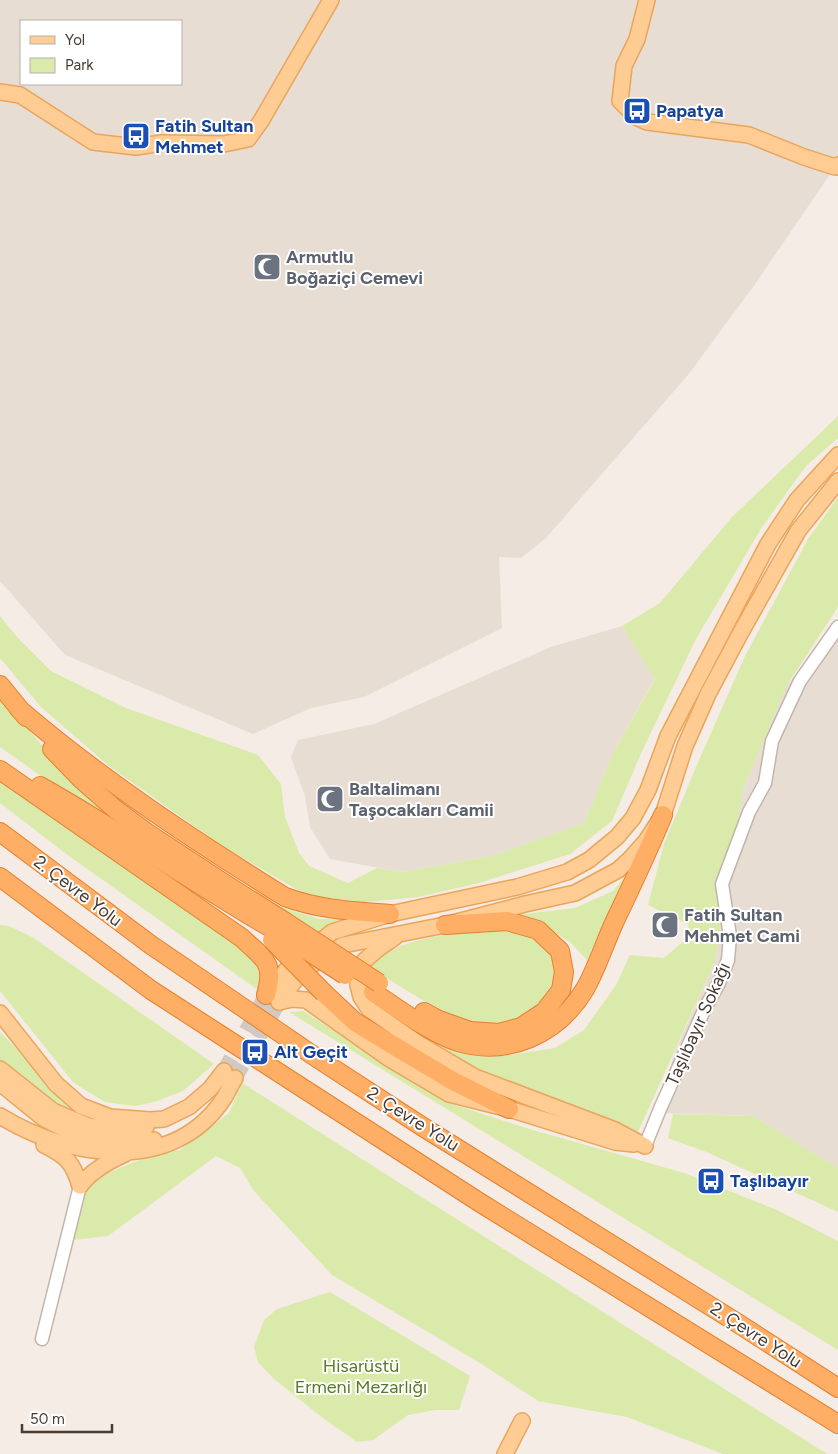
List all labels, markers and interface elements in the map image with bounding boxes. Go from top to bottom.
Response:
legend [20,20,182,85]
text: Yol [65,31,85,49]
text: Park [65,56,94,74]
bus stop icon: Papatya [622,96,652,126]
place label: Papatya [656,100,724,122]
place label: Fatih Sultan Mehmet [155,115,253,158]
bus stop icon: Fatih Sultan Mehmet [121,121,151,151]
place label: Armutlu Boğaziçi Cemevi [286,246,423,289]
mosque icon: Armutlu Boğaziçi Cemevi [252,252,282,282]
place label: Baltalimanı Taşocakları Camii [349,778,494,821]
mosque icon: Baltalimanı Taşocakları Camii [315,784,345,814]
street label: 2. Çevre Yolu [30,851,126,931]
place label: Fatih Sultan Mehmet Cami [684,904,800,947]
mosque icon: Fatih Sultan Mehmet Cami [650,910,680,940]
street label: Taşlıbayır Sokağı [661,959,735,1089]
bus stop icon: Alt Geçit [240,1037,270,1067]
place label: Alt Geçit [274,1041,348,1063]
street label: 2. Çevre Yolu [363,1082,463,1156]
bus stop icon: Taşlıbayır [696,1166,726,1196]
place label: Taşlıbayır [730,1170,809,1192]
street label: 2. Çevre Yolu [706,1297,806,1373]
park label: Hisarüstü Ermeni Mezarlığı [295,1355,427,1398]
scale bar [22,1402,112,1434]
text: 50 m [30,1410,65,1428]

